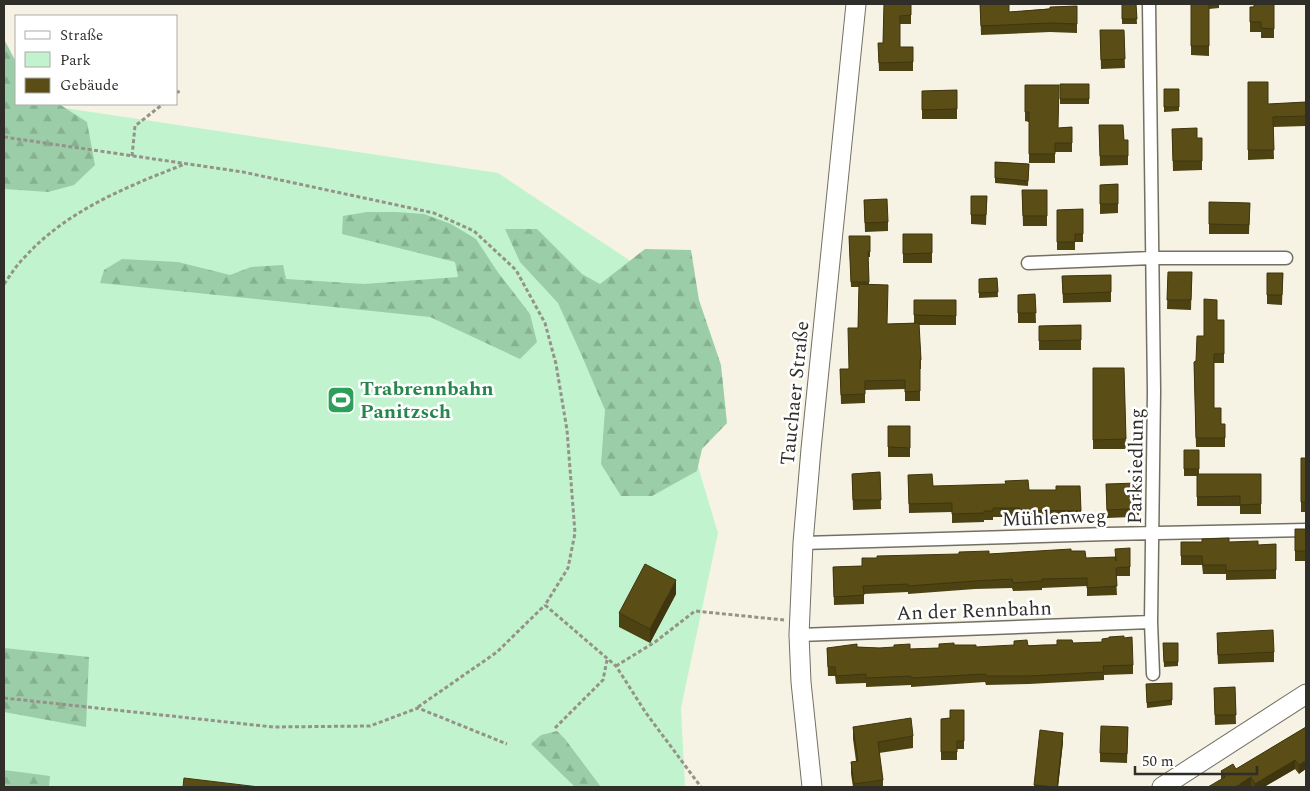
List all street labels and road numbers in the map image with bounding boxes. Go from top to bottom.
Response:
street label: Tauchaer Straße [773,319,817,467]
street label: Parksiedlung [1120,408,1152,524]
street label: Mühlenweg [1001,501,1107,535]
street label: An der Rennbahn [896,593,1052,629]

